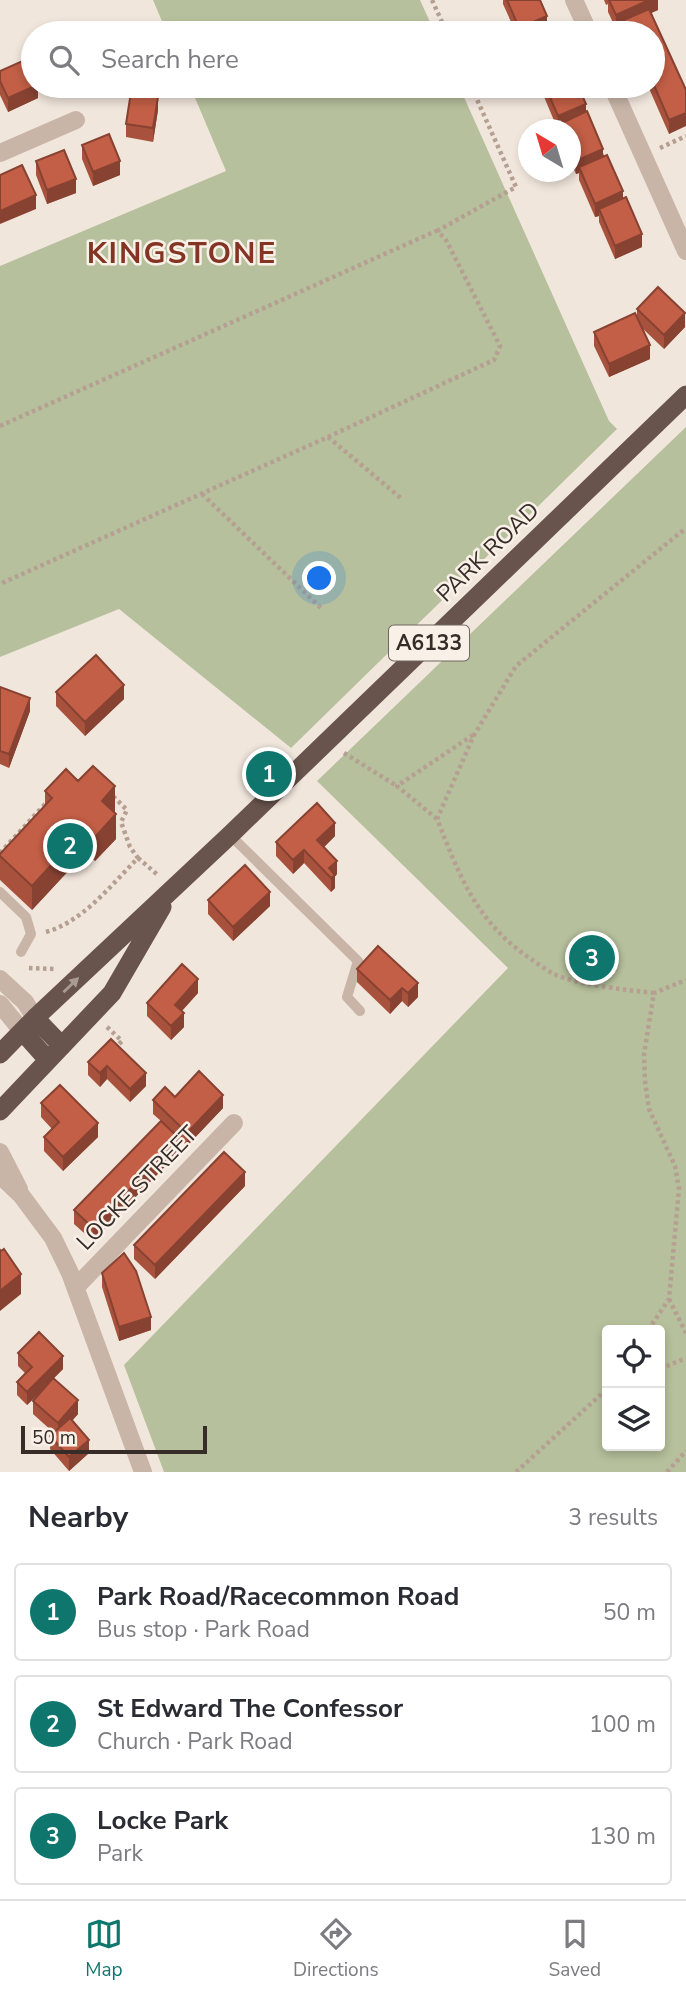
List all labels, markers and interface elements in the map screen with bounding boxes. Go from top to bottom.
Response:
search box [21,21,665,98]
icon: search [45,41,83,79]
text: Search here [101,42,239,77]
north arrow [518,119,581,182]
district label: KINGSTONE [87,233,277,274]
street label: PARK ROAD [430,495,546,609]
your location [302,561,336,595]
road number: A6133 [389,626,469,660]
pin: 1 [246,748,292,800]
pin: 2 [47,820,93,872]
pin: 3 [569,932,615,984]
one-way arrow [62,977,79,993]
street label: LOCKE STREET [70,1119,204,1257]
map controls [602,1325,665,1451]
button: locate [602,1325,665,1388]
button: layers [602,1388,665,1451]
scale bar [21,1423,206,1455]
text: 50 m [32,1425,76,1451]
text: Nearby [28,1497,128,1538]
text: 3 results [568,1502,658,1533]
text: Park Road/Racecommon Road [97,1579,459,1614]
text: 1 [46,1597,60,1628]
text: 50 m [603,1597,656,1628]
text: Bus stop · Park Road [97,1614,310,1645]
text: St Edward The Confessor [97,1691,403,1726]
text: 2 [46,1709,60,1740]
text: 100 m [589,1709,656,1740]
text: Church · Park Road [97,1726,293,1757]
text: Locke Park [97,1803,228,1838]
text: 3 [46,1821,60,1852]
text: 130 m [589,1821,656,1852]
text: Park [97,1838,143,1869]
tab: Map [85,1915,123,1983]
tab: Directions [293,1915,379,1983]
tab: Saved [549,1915,601,1983]

